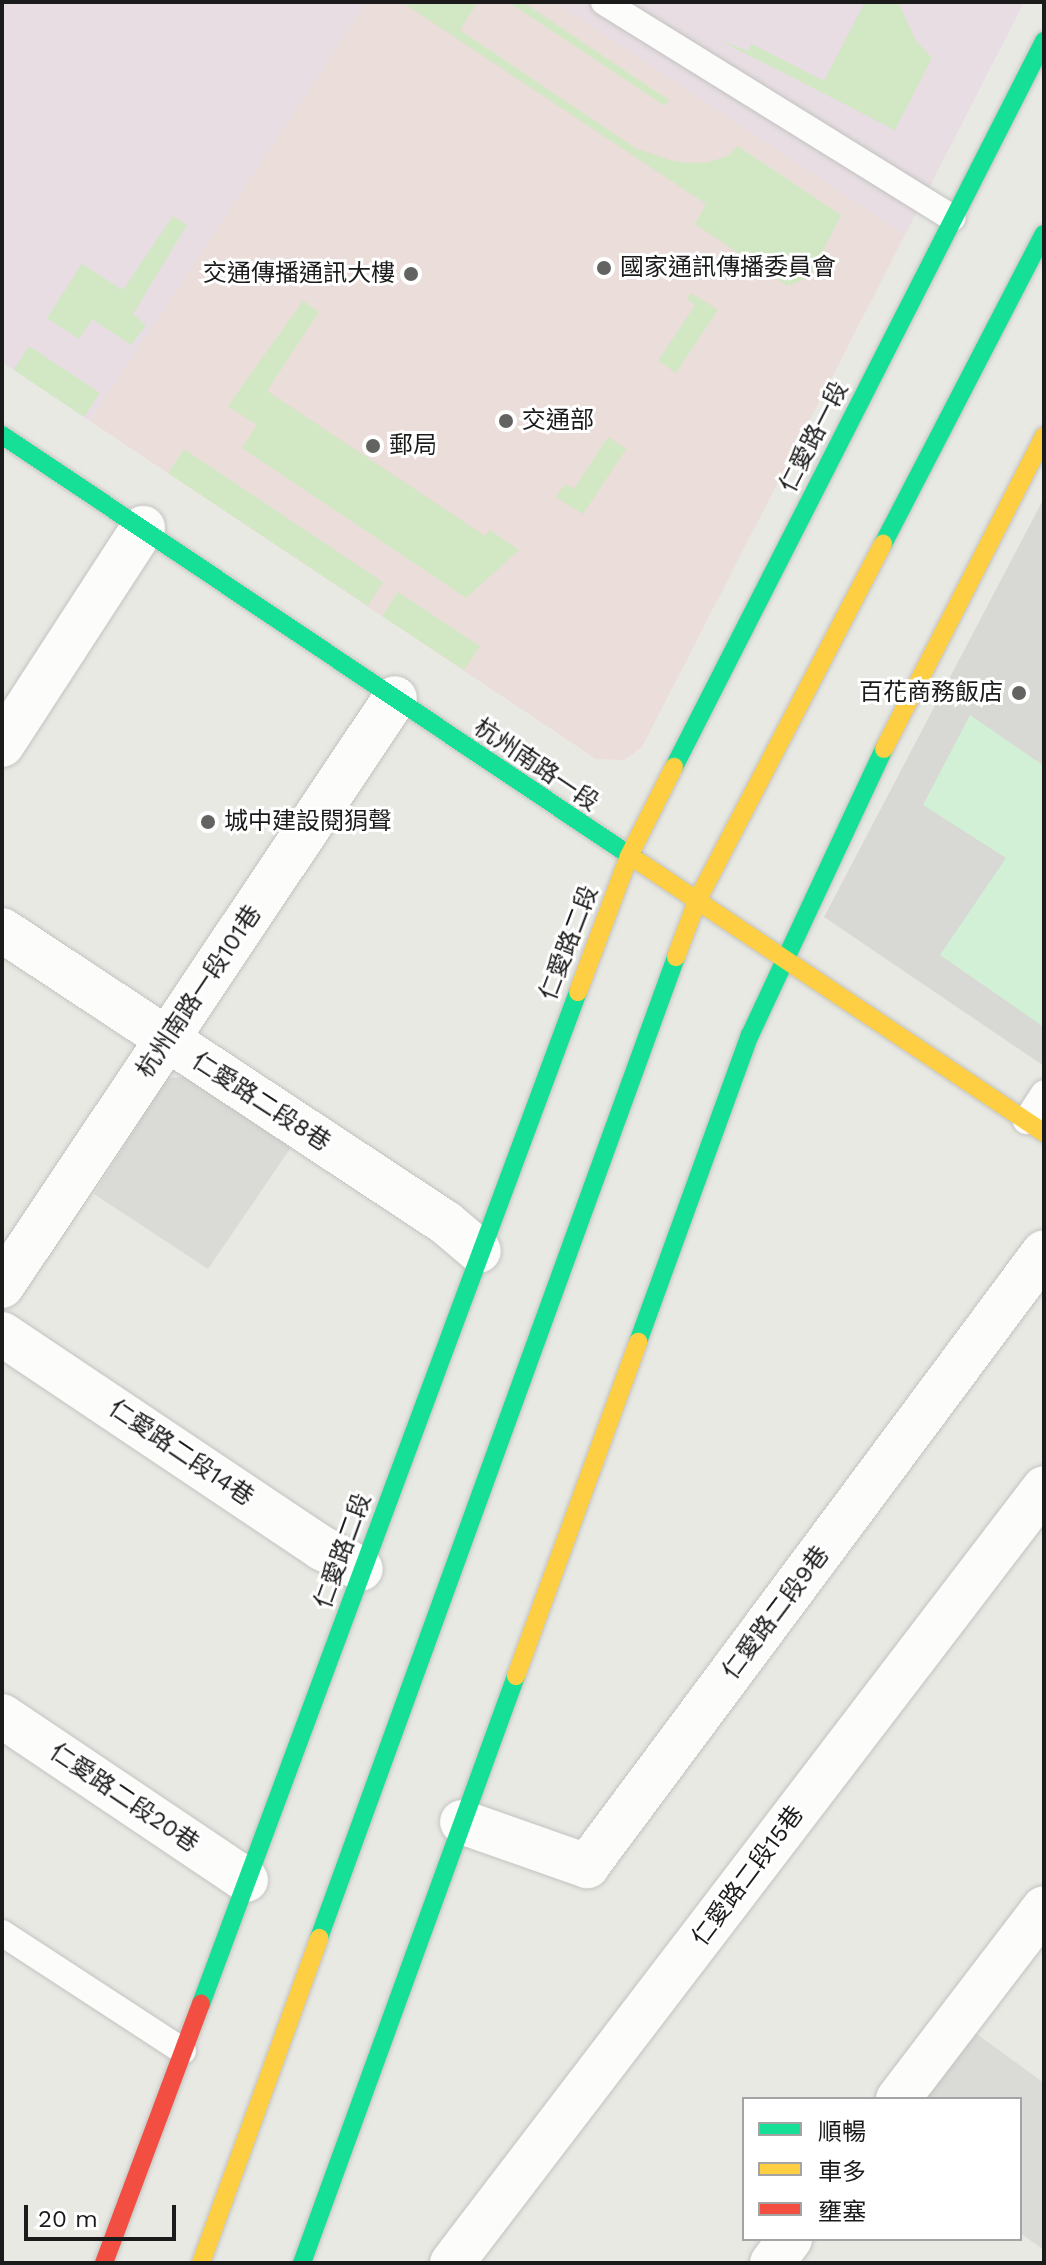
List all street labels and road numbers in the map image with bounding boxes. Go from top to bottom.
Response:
street label: 仁愛路一段 [774,377,854,497]
street label: 杭州南路一段 [468,713,604,817]
street label: 仁愛路二段 [534,882,604,1004]
street label: 杭州南路一段101巷 [131,900,267,1084]
street label: 仁愛路二段8巷 [187,1047,335,1157]
street label: 仁愛路二段14巷 [103,1394,259,1512]
street label: 仁愛路二段 [309,1490,377,1612]
street label: 仁愛路二段9巷 [717,1541,835,1685]
street label: 仁愛路二段20巷 [44,1738,204,1858]
street label: 仁愛路二段15巷 [686,1801,810,1951]

